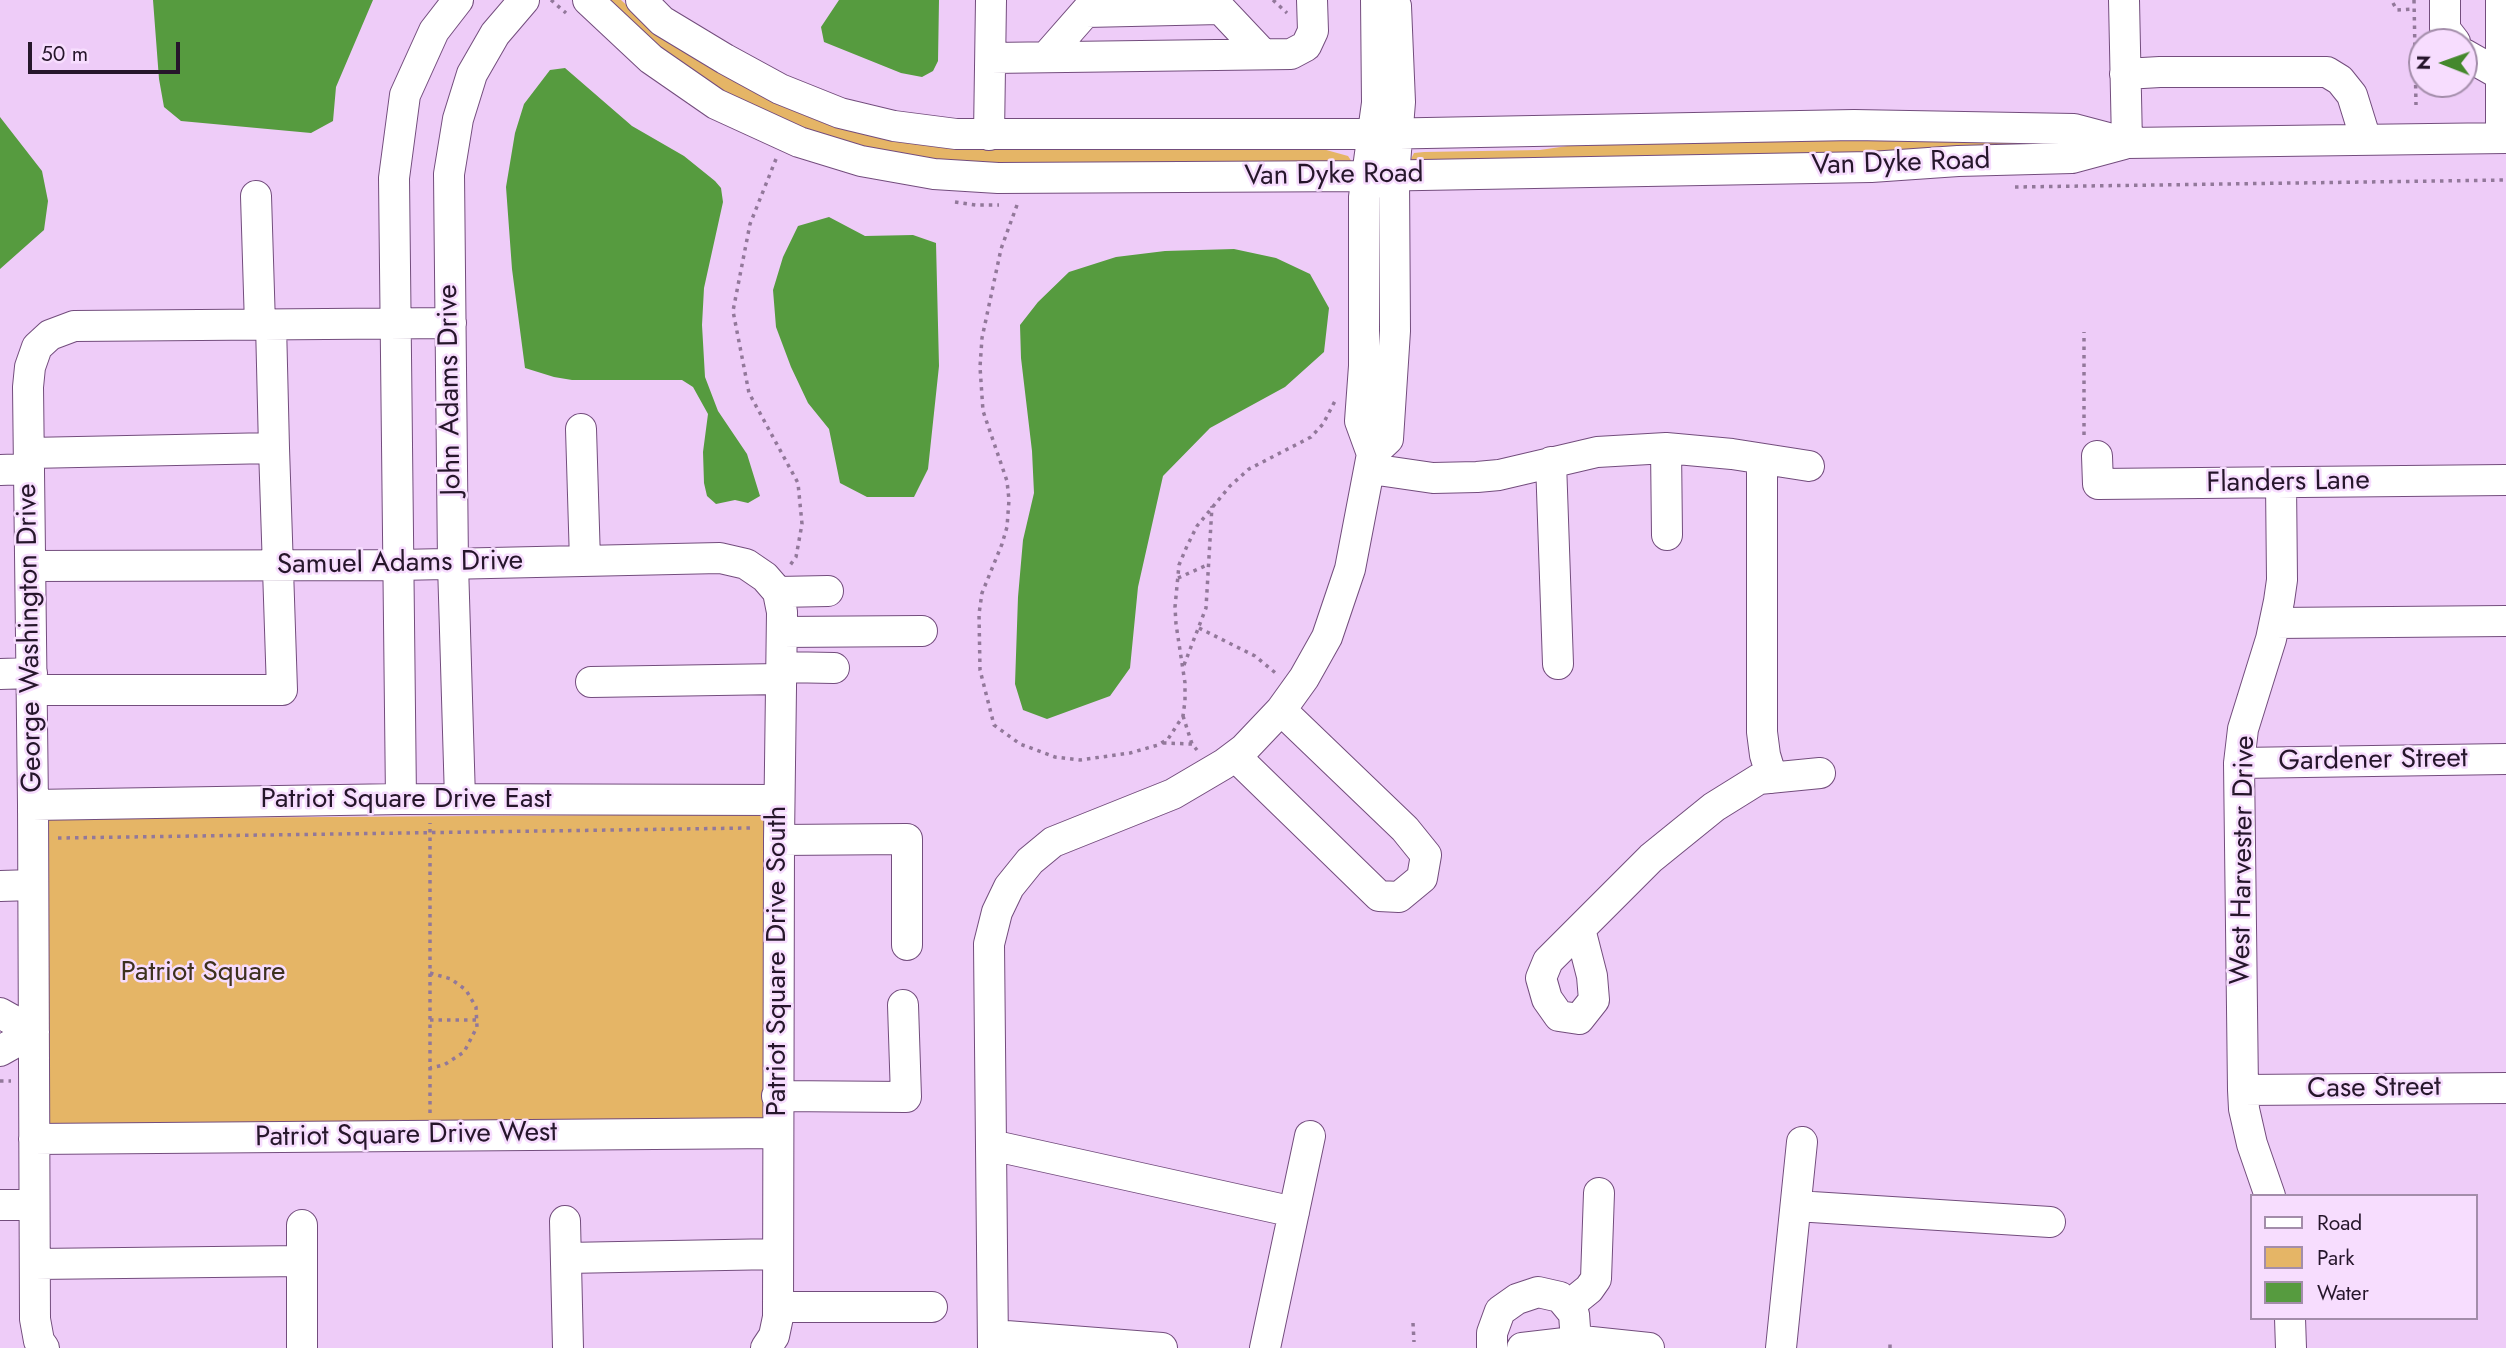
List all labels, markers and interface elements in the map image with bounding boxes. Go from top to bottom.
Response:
scale bar [32,28,184,72]
north arrow [2408,28,2478,98]
text: 50 m [41,39,88,69]
text: N [2410,55,2437,70]
street label: Van Dyke Road [1811,144,1991,184]
street label: Van Dyke Road [1244,158,1424,194]
street label: John Adams Drive [432,284,470,496]
street label: Flanders Lane [2206,465,2370,501]
street label: George Washington Drive [12,483,50,793]
street label: Samuel Adams Drive [277,545,523,583]
street label: West Harvester Drive [2225,735,2263,985]
street label: Gardener Street [2278,743,2468,779]
street label: Patriot Square Drive East [261,783,551,817]
street label: Patriot Square Drive South [761,806,795,1116]
park label: Patriot Square [120,956,286,990]
street label: Case Street [2307,1071,2441,1107]
street label: Patriot Square Drive West [255,1117,557,1155]
legend [2250,1194,2478,1320]
text: Road [2317,1208,2362,1238]
text: Park [2317,1243,2354,1273]
text: Water [2317,1278,2369,1308]

